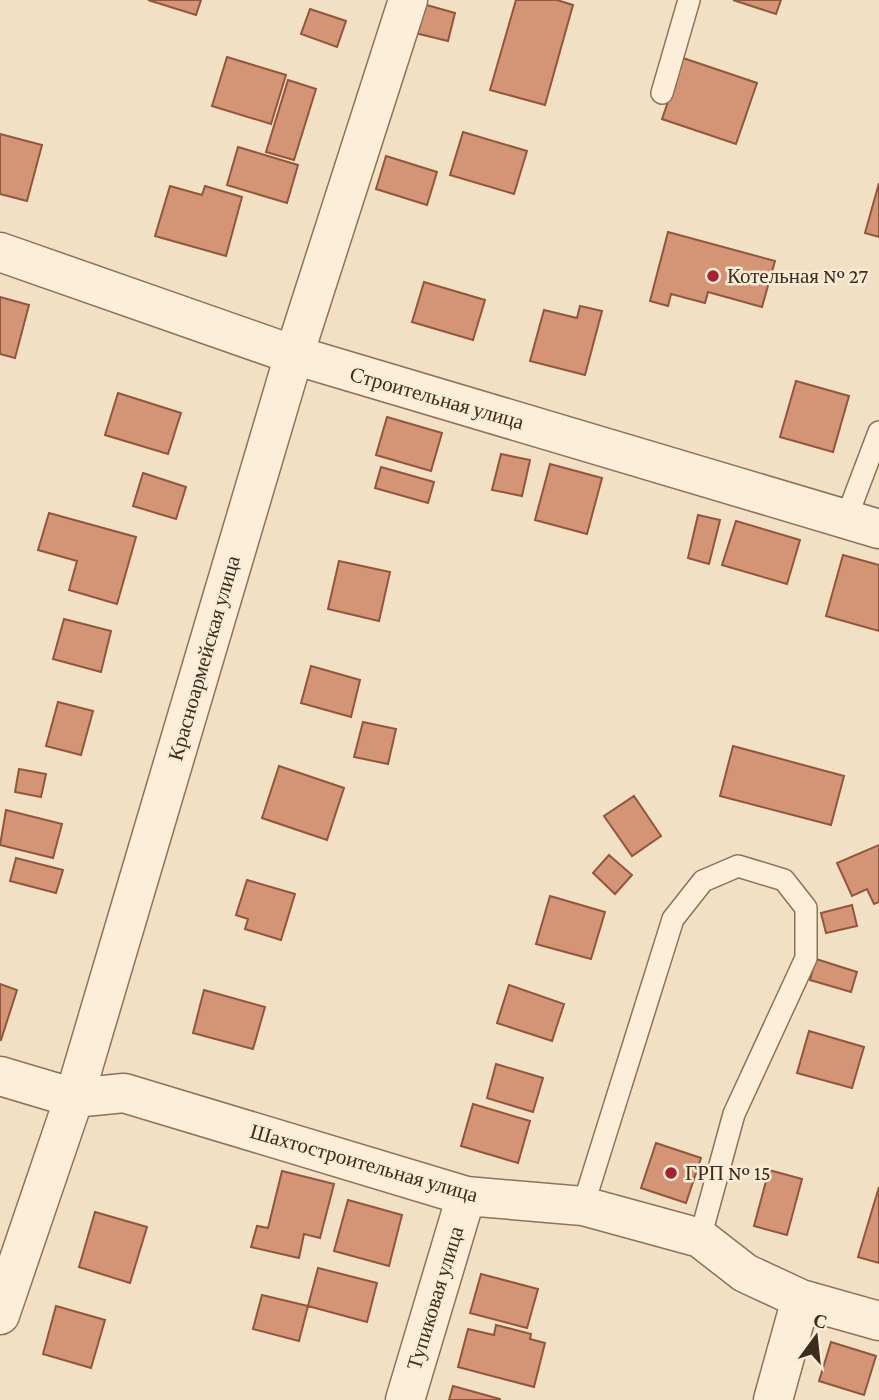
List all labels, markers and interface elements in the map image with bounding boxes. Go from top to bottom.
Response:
place label: Котельная № 27 [727,264,869,288]
marker: Котельная № 27 [705,268,721,284]
street label: Строительная улица [347,362,527,435]
street label: Красноармейская улица [163,552,245,763]
street label: Шахтостроительная улица [247,1119,481,1207]
place label: ГРП № 15 [685,1161,771,1185]
marker: ГРП № 15 [663,1165,679,1181]
street label: Тупиковая улица [402,1223,468,1373]
north arrow [781,1302,851,1372]
text: С [811,1309,830,1333]

